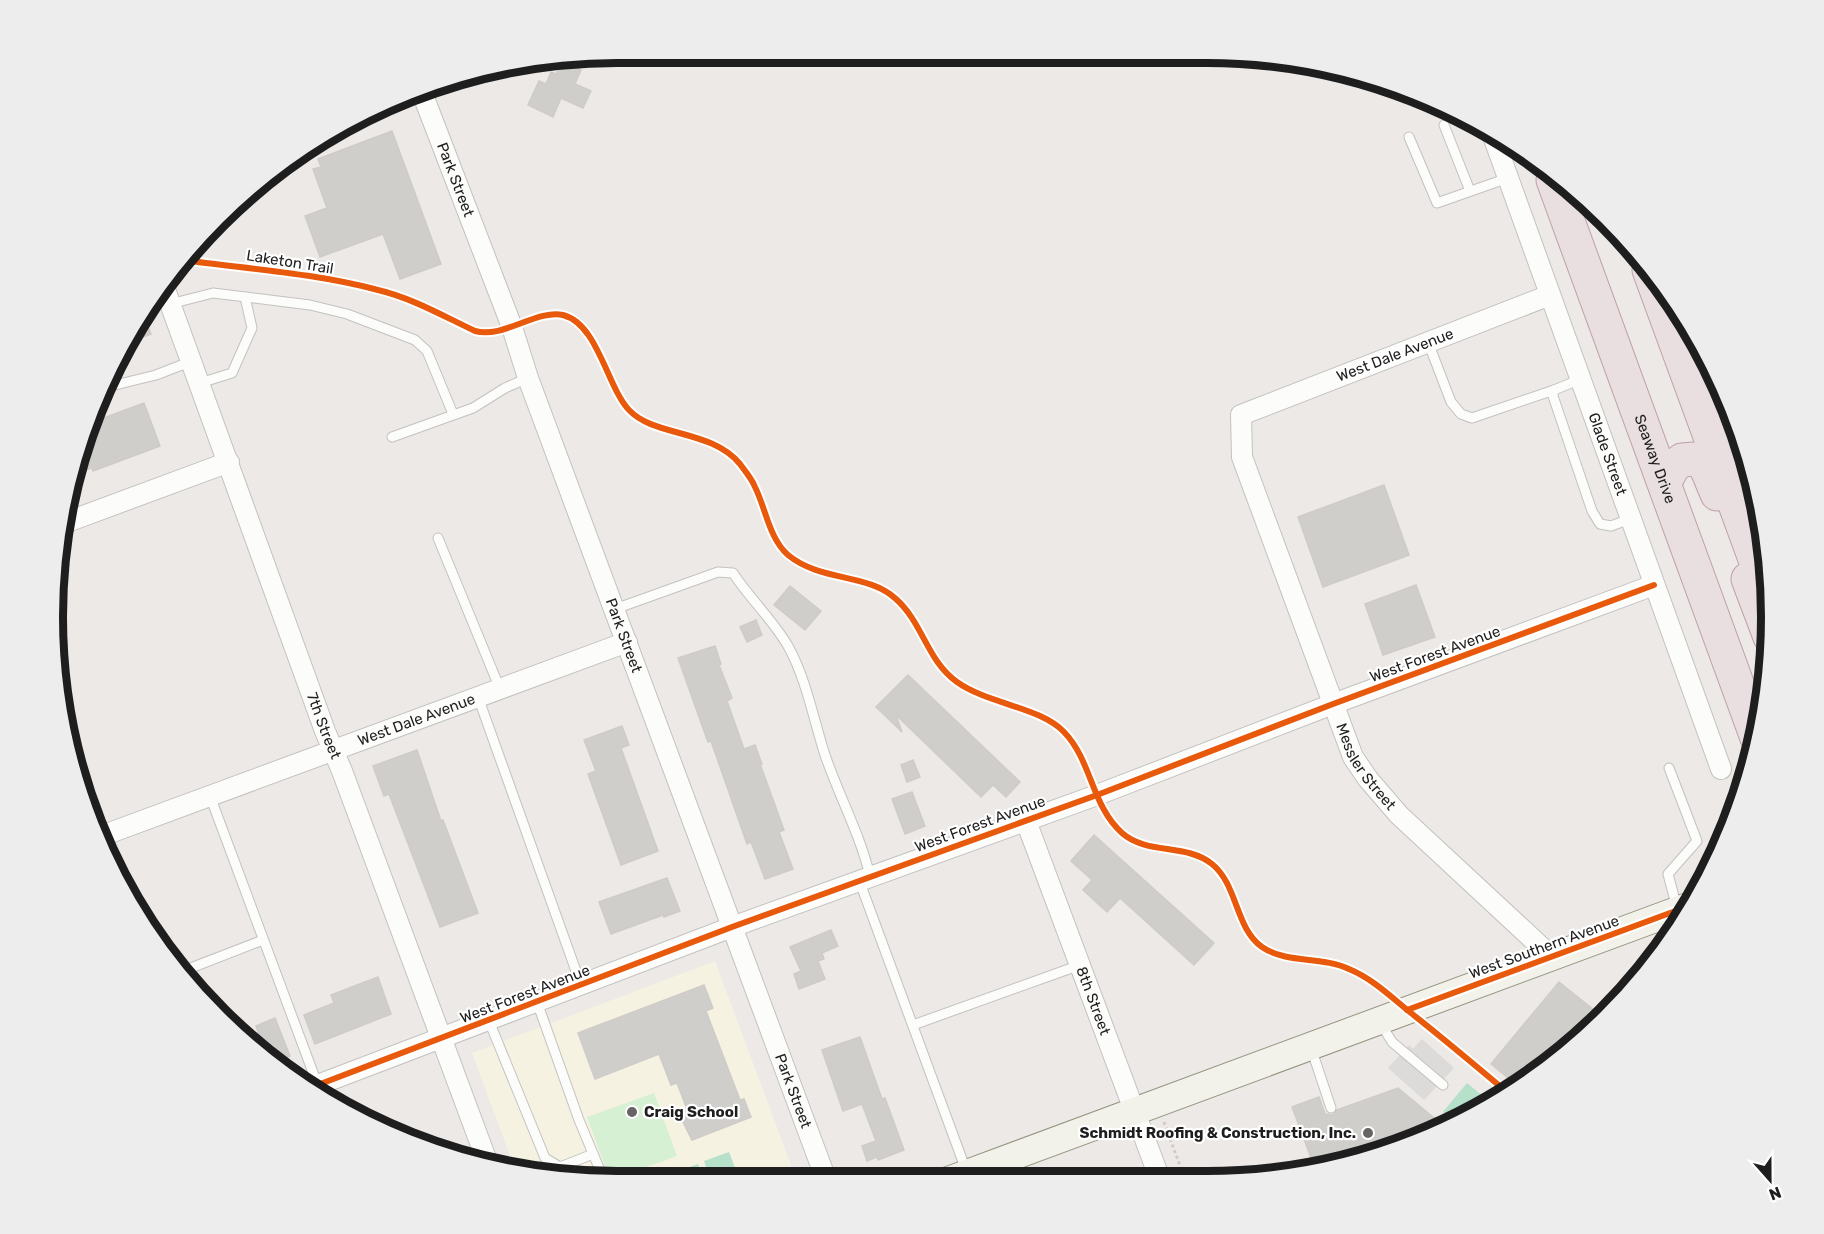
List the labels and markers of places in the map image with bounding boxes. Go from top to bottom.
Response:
place label: Craig School [644,1103,738,1121]
marker: Craig School [625,1105,639,1119]
place label: Schmidt Roofing & Construction, Inc. [1079,1124,1356,1142]
marker: Schmidt Roofing & Construction, Inc. [1361,1126,1375,1140]

